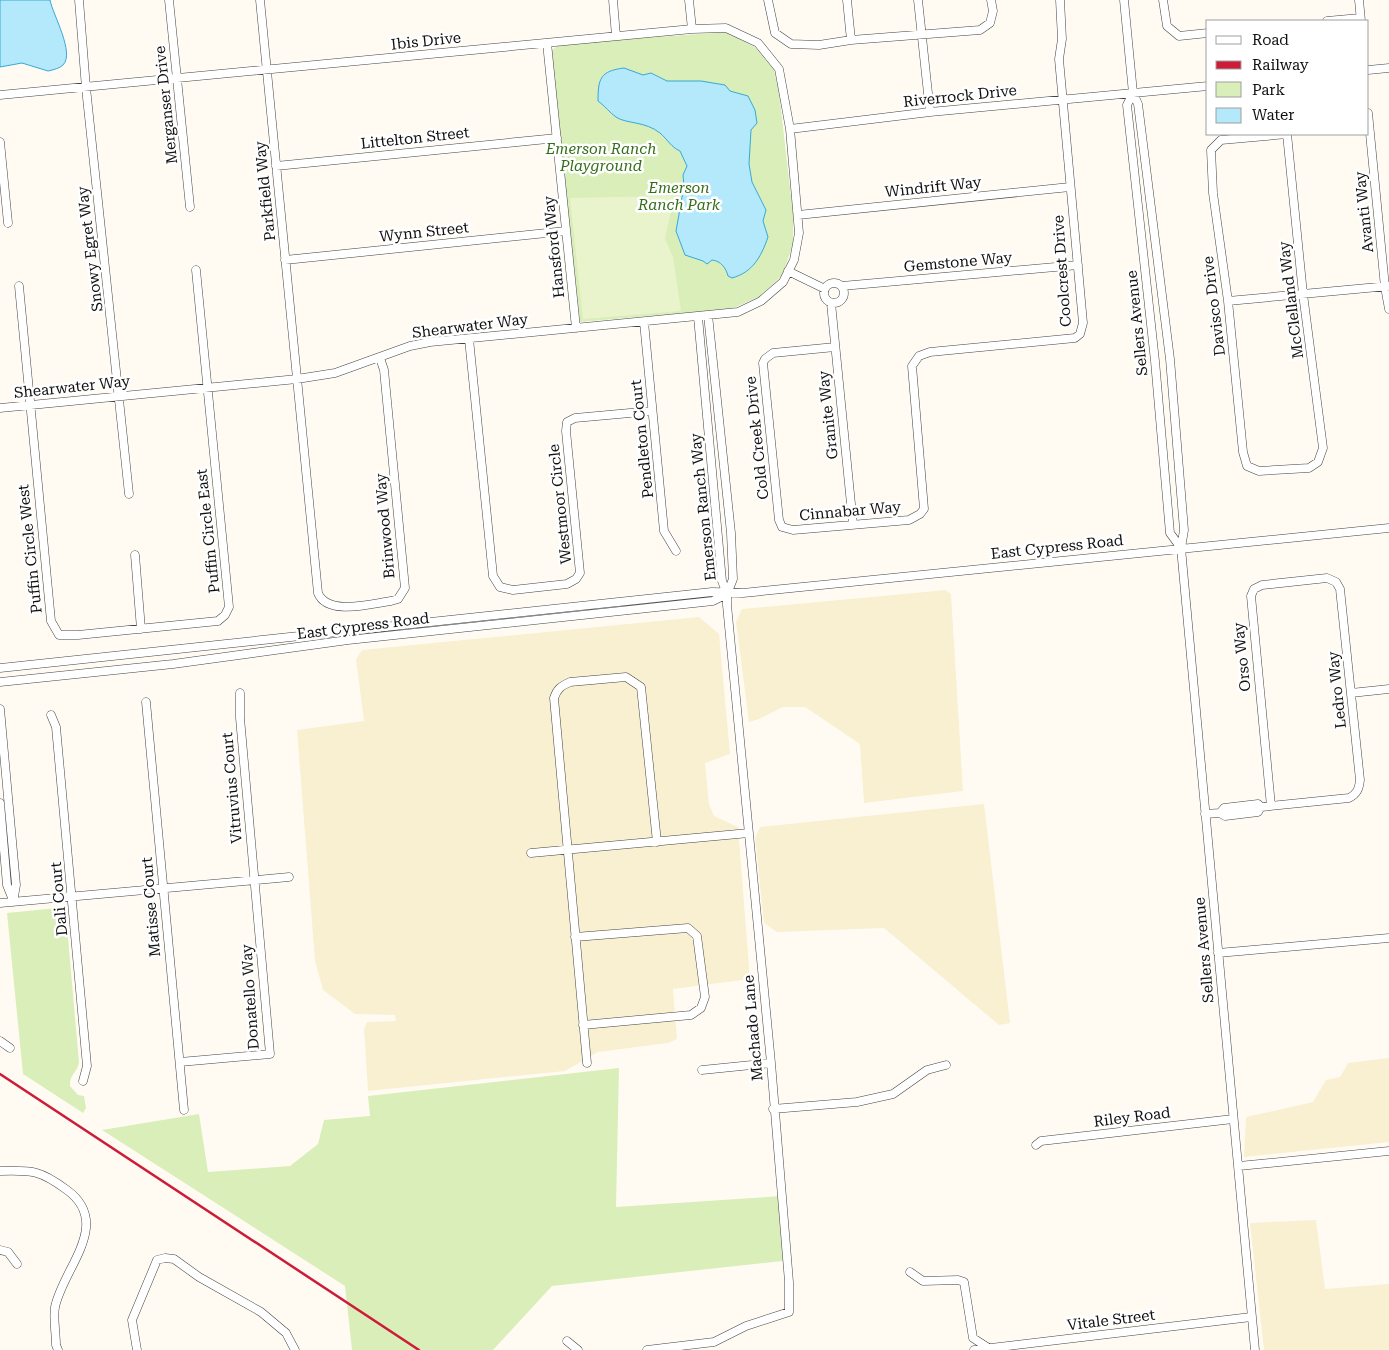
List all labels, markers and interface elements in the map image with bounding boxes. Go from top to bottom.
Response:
legend [1206,20,1369,135]
street label: Ibis Drive [390,28,462,54]
text: Road [1252,31,1289,49]
street label: Merganser Drive [151,45,181,165]
text: Railway [1252,56,1309,74]
street label: Riverrock Drive [902,81,1018,111]
text: Park [1252,81,1286,99]
text: Water [1252,106,1294,124]
street label: Littelton Street [360,123,471,153]
street label: Parkfield Way [251,140,279,242]
park label: Emerson Ranch Playground [545,140,656,175]
street label: Avanti Way [1351,170,1377,254]
street label: Windrift Way [884,173,982,201]
park label: Emerson Ranch Park [637,179,721,214]
street label: Snowy Egret Way [73,185,107,313]
street label: Hansford Way [540,195,568,299]
street label: Coolcrest Drive [1049,214,1075,328]
street label: Wynn Street [378,218,470,246]
street label: McClelland Way [1275,240,1307,360]
street label: Gemstone Way [903,248,1013,276]
street label: Davisco Drive [1199,255,1229,357]
street label: Sellers Avenue [1123,269,1151,377]
street label: Shearwater Way [411,310,529,342]
street label: Granite Way [814,370,842,460]
street label: Shearwater Way [13,372,131,402]
street label: Cold Creek Drive [742,375,772,501]
street label: Pendleton Court [627,378,657,499]
street label: Emerson Ranch Way [686,432,720,582]
street label: Westmoor Circle [545,443,575,565]
street label: Puffin Circle East [192,468,223,594]
street label: Brinwood Way [371,472,399,579]
street label: Puffin Circle West [14,483,46,615]
street label: Cinnabar Way [798,498,902,524]
street label: East Cypress Road [990,531,1125,563]
street label: East Cypress Road [296,609,431,643]
street label: Orso Way [1229,621,1255,692]
street label: Ledro Way [1324,650,1350,729]
street label: Vitruvius Court [218,731,246,844]
street label: Matisse Court [138,856,164,958]
street label: Dali Court [47,861,71,937]
street label: Sellers Avenue [1190,896,1218,1004]
street label: Donatello Way [237,944,263,1050]
street label: Machado Lane [739,974,767,1082]
street label: Riley Road [1092,1103,1172,1131]
street label: Vitale Street [1066,1306,1156,1334]

